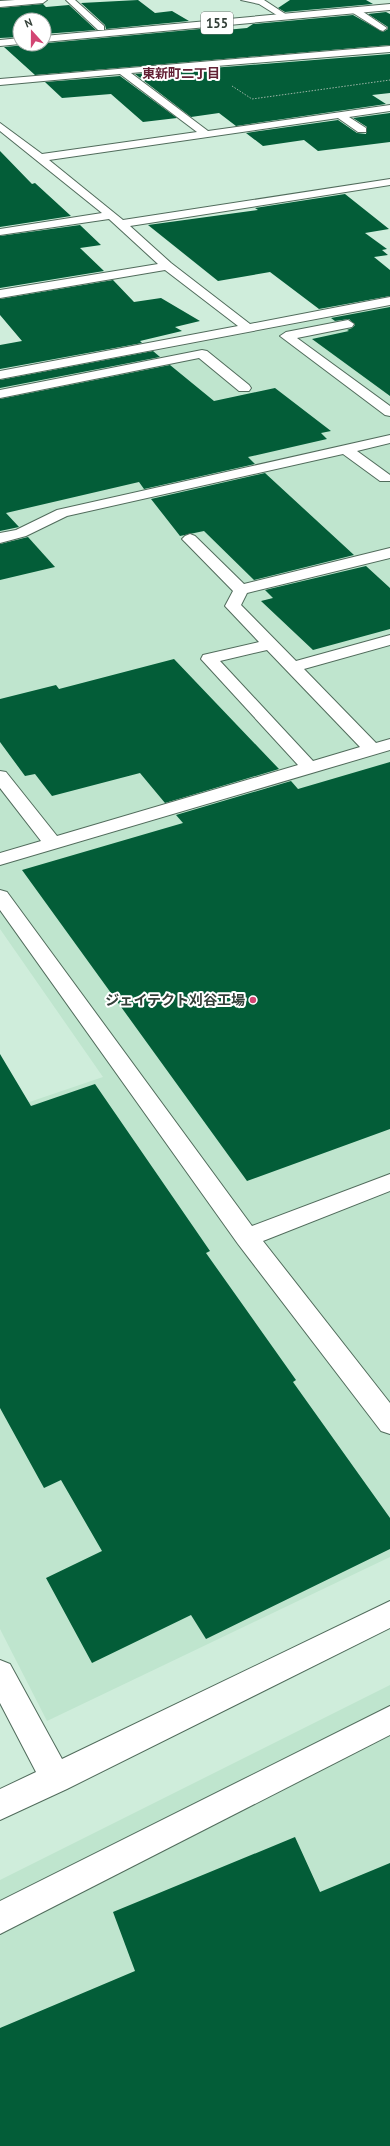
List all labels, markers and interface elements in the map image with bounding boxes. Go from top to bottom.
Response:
north arrow [12,12,52,52]
road number: 155 [201,12,233,34]
text: N [23,15,34,30]
district label: 東新町二丁目 [142,65,220,82]
place label: ジェイテクト刈谷工場 [105,991,245,1009]
marker: ジェイテクト刈谷工場 [248,995,258,1005]

